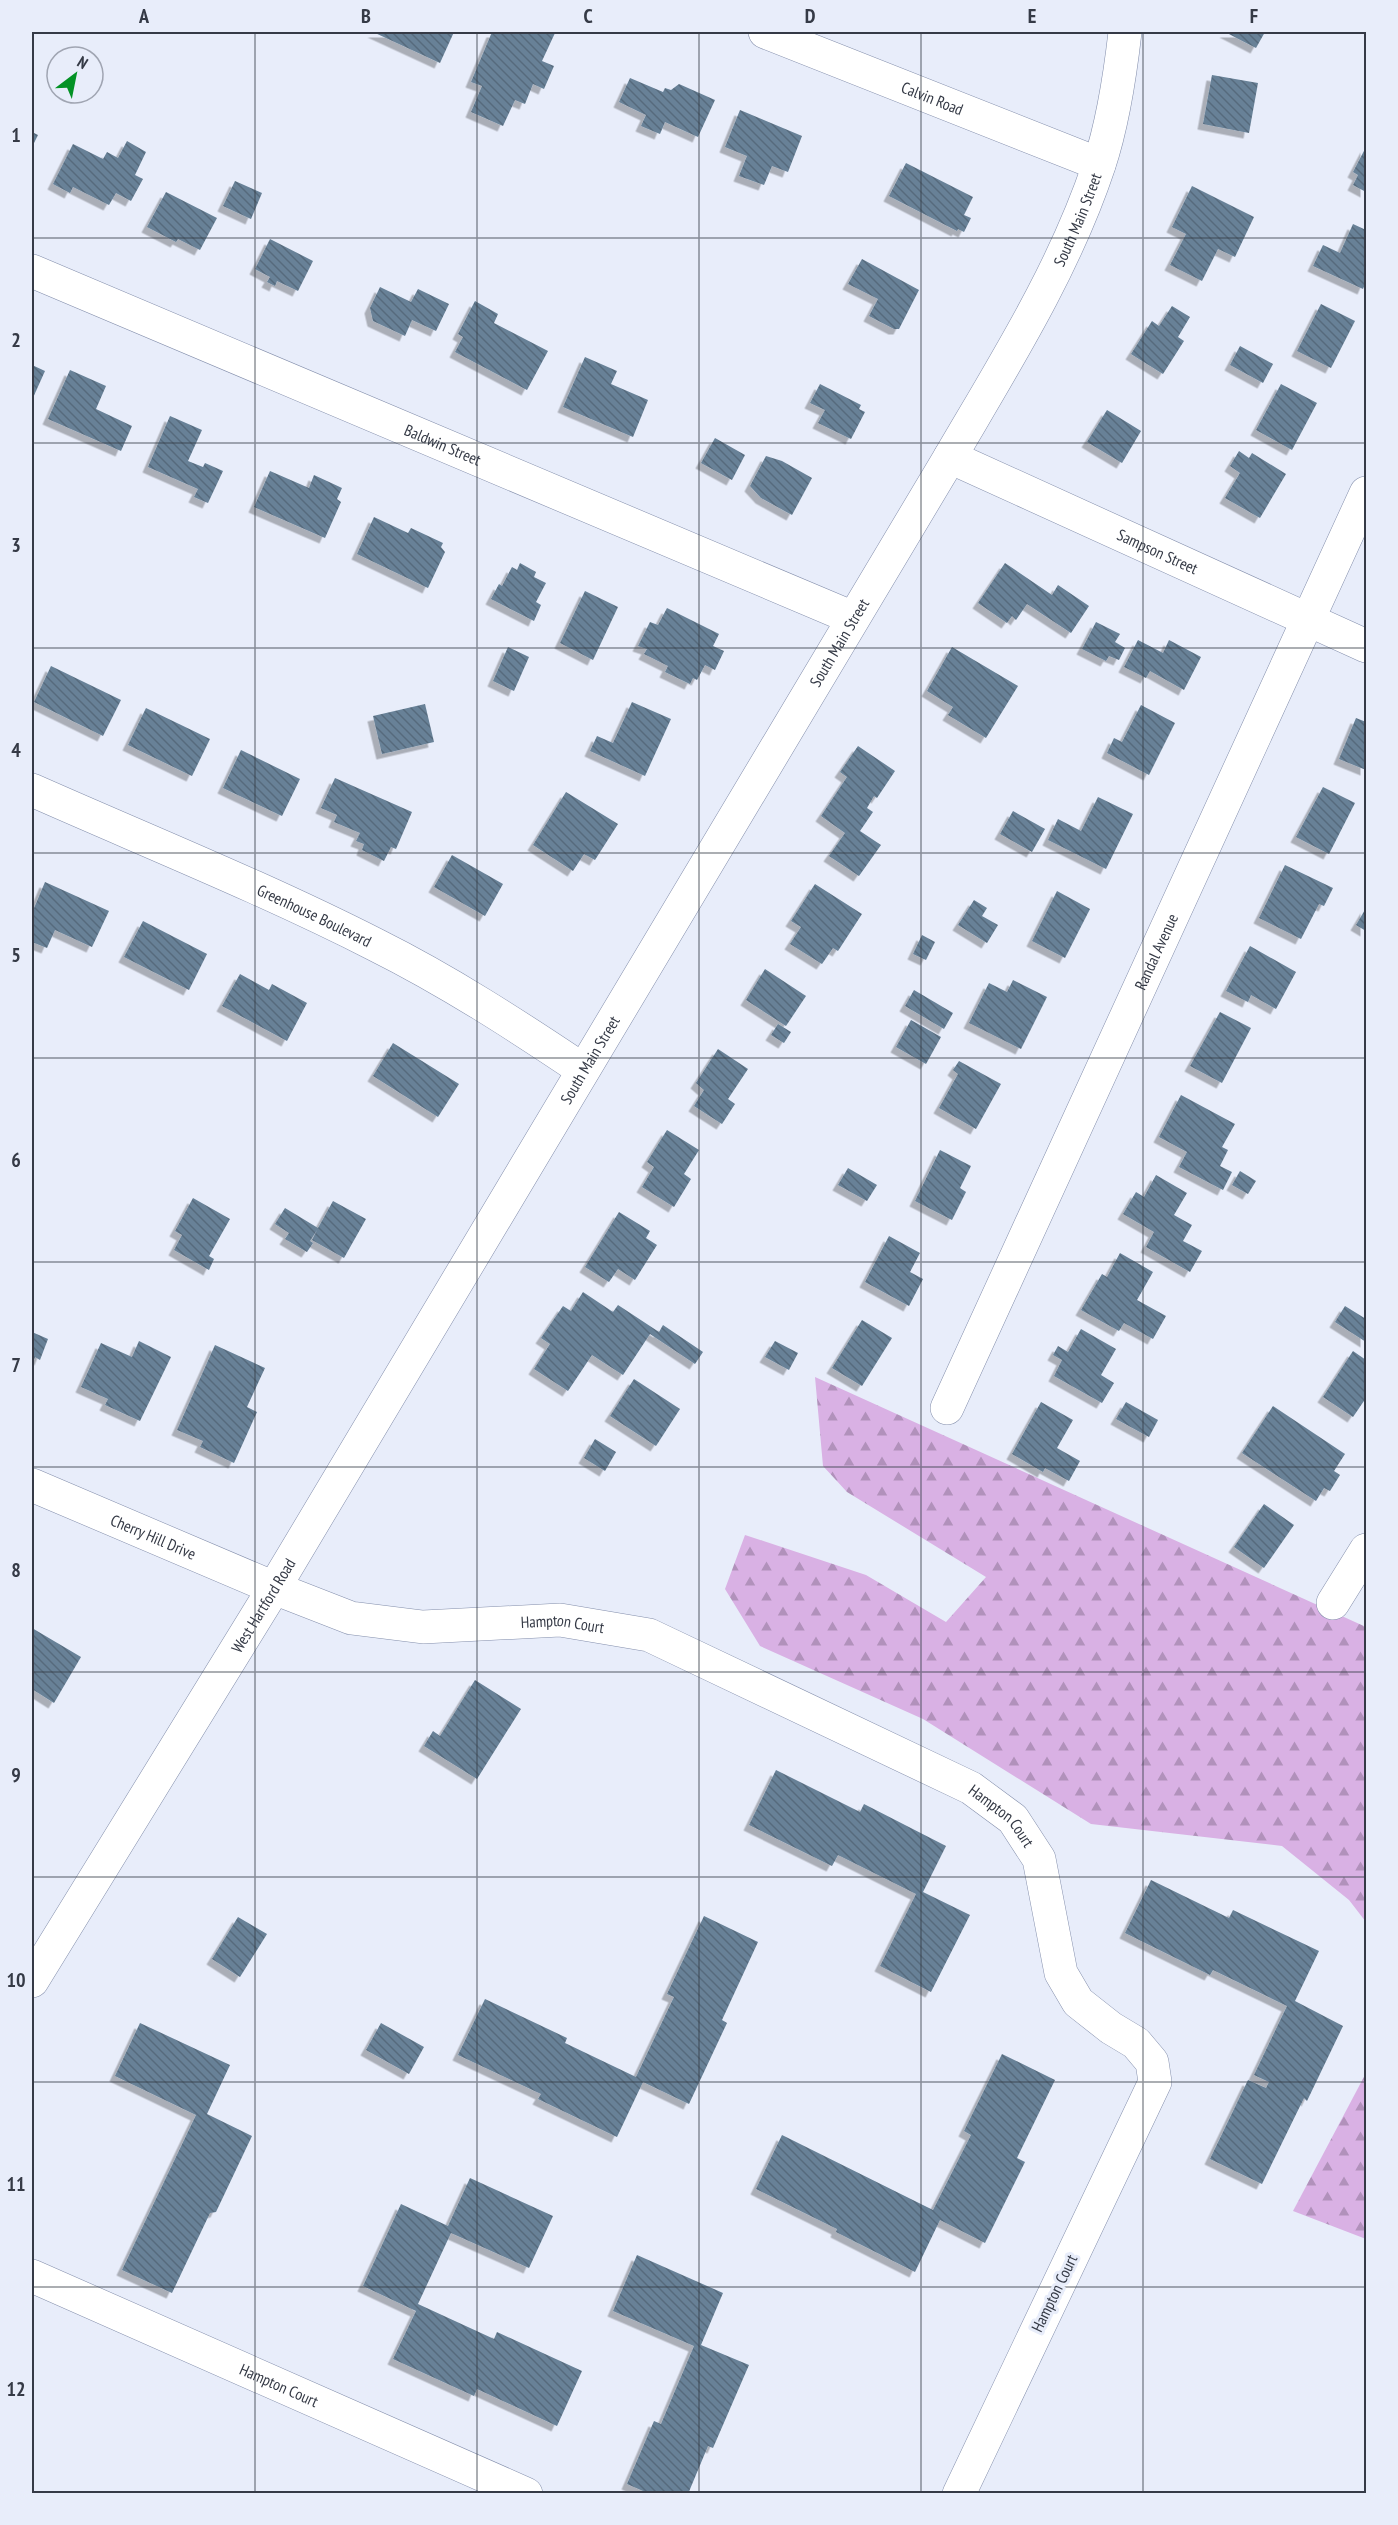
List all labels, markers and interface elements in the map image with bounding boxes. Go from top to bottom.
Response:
text: A [138,3,150,29]
text: B [361,3,371,29]
text: C [583,3,593,29]
text: D [805,3,816,29]
text: E [1028,3,1036,29]
text: F [1250,3,1258,29]
north arrow [45,45,105,105]
text: N [74,52,92,73]
street label: Calvin Road [899,77,966,119]
text: 1 [11,122,21,148]
street label: South Main Street [1049,170,1106,269]
text: 2 [11,327,21,353]
street label: Baldwin Street [402,420,485,470]
street label: Sampson Street [1114,524,1202,579]
text: 3 [11,532,21,558]
street label: South Main Street [805,594,873,690]
text: 4 [11,737,21,763]
street label: Greenhouse Boulevard [254,880,375,951]
street label: Randal Avenue [1130,910,1182,993]
text: 5 [11,942,21,968]
street label: South Main Street [556,1011,624,1107]
text: 6 [11,1147,21,1173]
text: 7 [11,1352,21,1378]
street label: Cherry Hill Drive [108,1510,199,1564]
street label: West Hartford Road [227,1554,300,1656]
text: 8 [11,1557,21,1583]
street label: Hampton Court [520,1610,606,1637]
text: 9 [11,1762,21,1788]
street label: Hampton Court [965,1780,1039,1851]
text: 10 [6,1967,26,1993]
text: 11 [6,2171,26,2197]
street label: Hampton Court [1027,2250,1082,2335]
street label: Hampton Court [237,2359,322,2411]
text: 12 [6,2376,26,2402]

